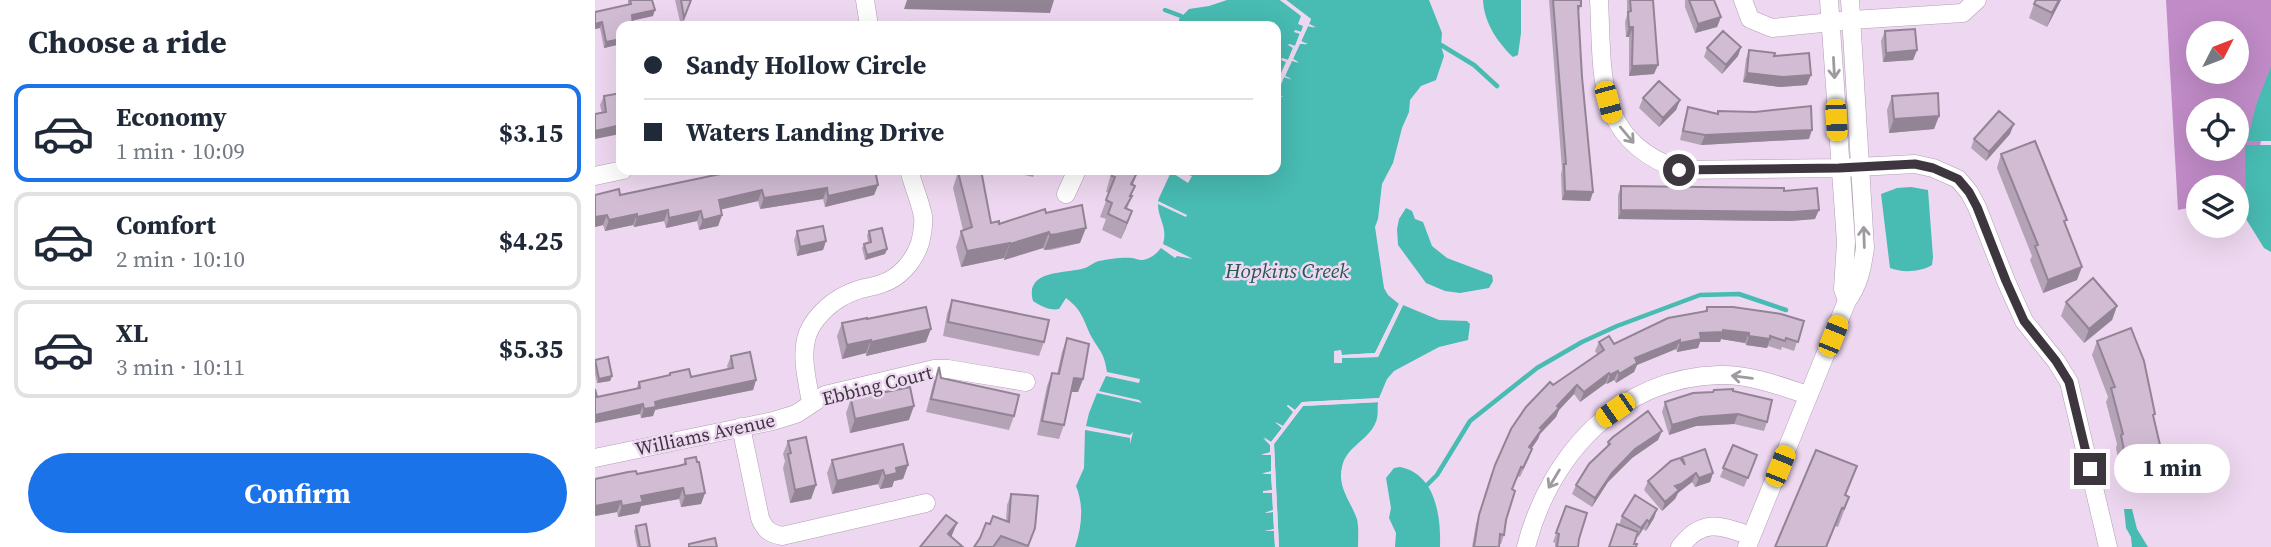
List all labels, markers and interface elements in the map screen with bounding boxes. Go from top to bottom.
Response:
text: Choose a ride [28,20,227,64]
north arrow [2186,21,2249,84]
map controls [2186,21,2249,238]
text: Sandy Hollow Circle [686,47,926,83]
one-way arrow [1827,56,1840,79]
car [1593,79,1624,125]
car [1825,98,1848,142]
button: locate [2186,98,2249,161]
text: Economy [116,99,227,135]
icon: car [32,102,95,165]
text: Waters Landing Drive [686,114,944,150]
text: $3.15 [499,115,563,151]
one-way arrow [1619,126,1635,144]
text: 1 min · 10:09 [116,135,245,167]
route start [1663,154,1695,186]
button: layers [2186,175,2249,238]
text: Comfort [116,207,216,243]
icon: car [32,210,95,273]
text: $4.25 [499,223,563,259]
one-way arrow [1858,226,1871,249]
text: 2 min · 10:10 [116,243,245,275]
water label: Hopkins Creek [1224,256,1349,285]
car [1816,313,1851,359]
text: XL [116,315,148,351]
icon: car [32,318,95,381]
text: $5.35 [499,331,563,367]
text: 3 min · 10:11 [116,351,245,383]
street label: Ebbing Court [819,359,936,411]
one-way arrow [1731,371,1754,384]
car [1592,389,1639,431]
street label: Williams Avenue [633,406,777,462]
car [1763,443,1798,489]
callout: 1 min [2115,444,2230,494]
text: 1 min [2142,452,2202,484]
button: Confirm [28,453,567,533]
route end [2074,453,2106,485]
one-way arrow [1546,468,1560,488]

